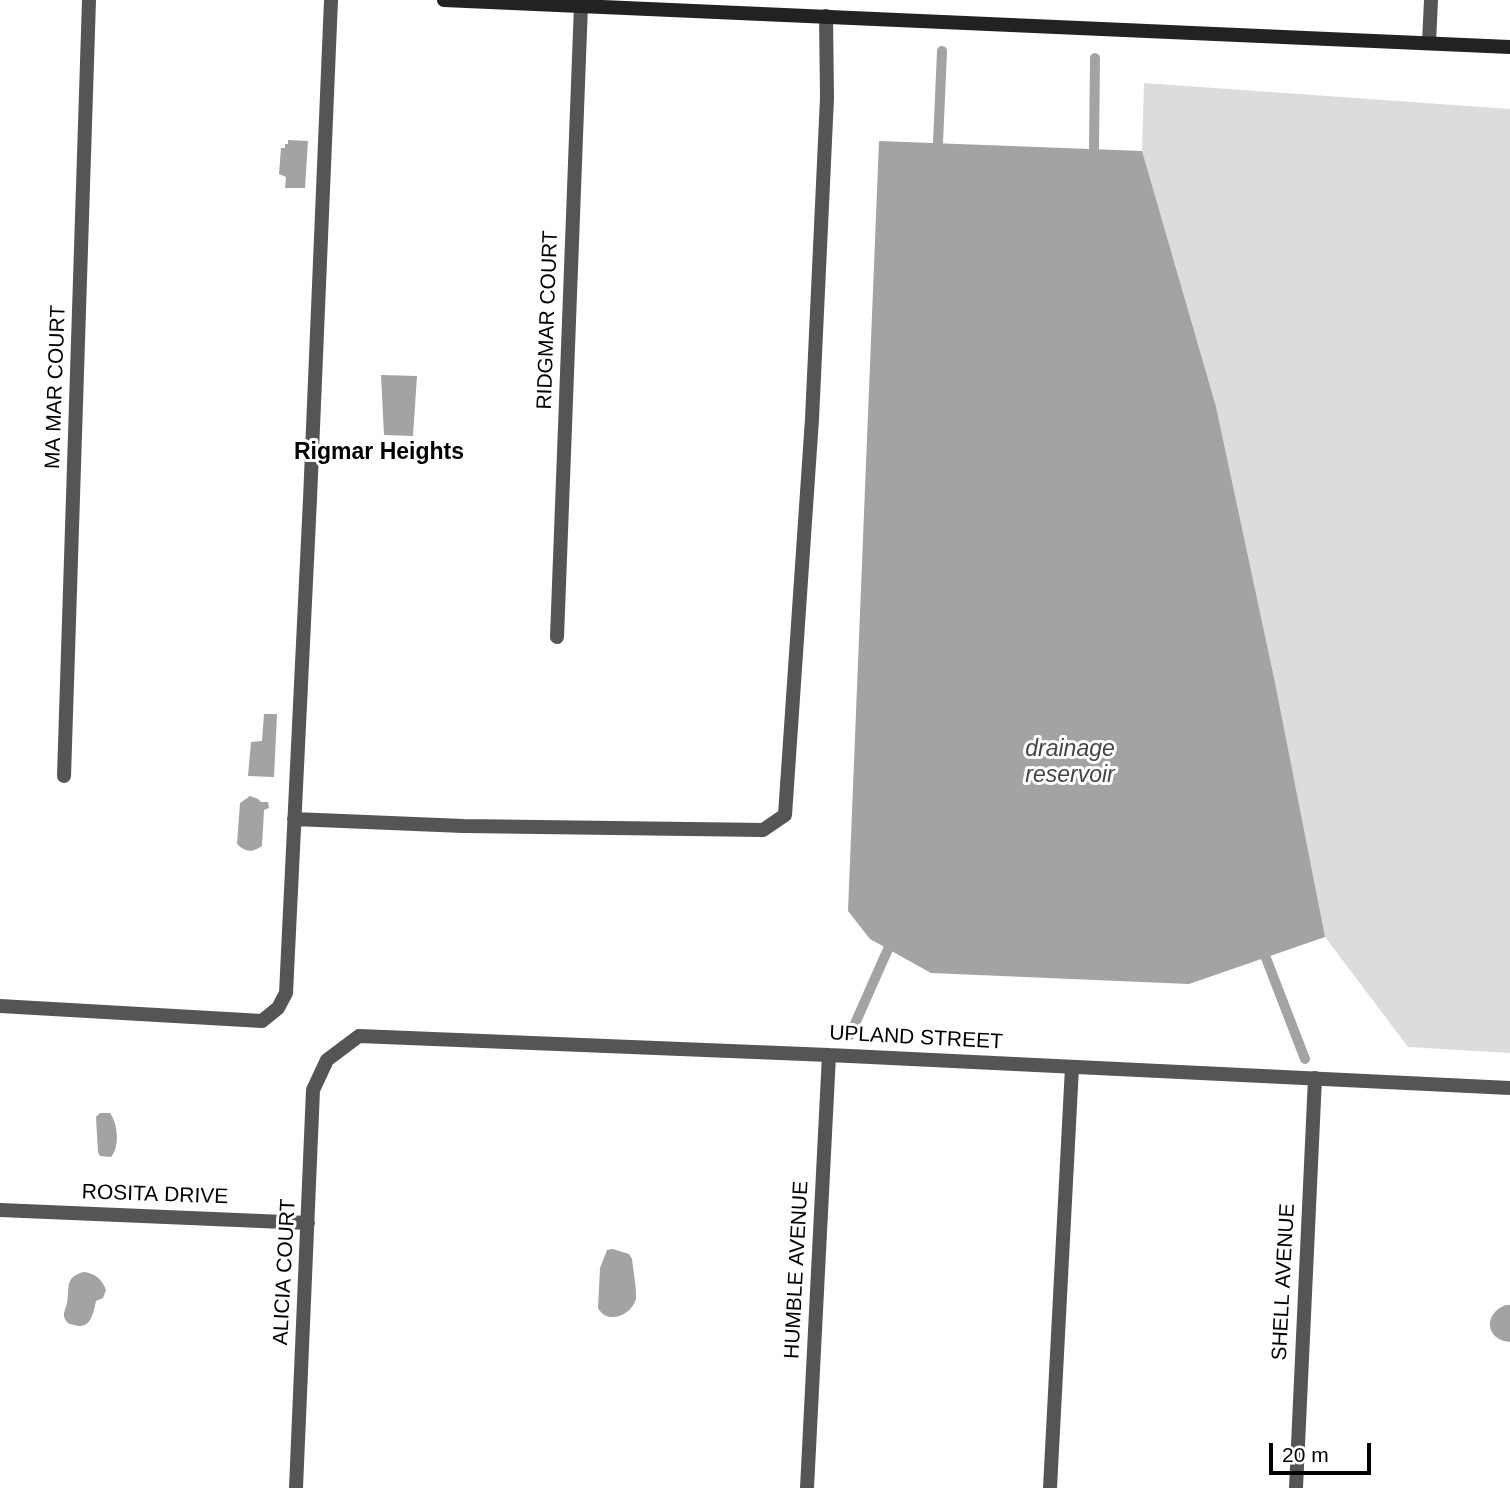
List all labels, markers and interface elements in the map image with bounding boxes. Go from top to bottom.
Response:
street label: RIDGMAR COURT [532,230,564,410]
street label: MA MAR COURT [41,305,71,469]
district label: Rigmar Heights [294,439,464,467]
water label: drainage reservoir [1025,736,1115,790]
street label: UPLAND STREET [829,1021,1003,1055]
street label: ROSITA DRIVE [81,1180,229,1210]
street label: HUMBLE AVENUE [780,1180,814,1360]
street label: ALICIA COURT [269,1198,301,1346]
street label: SHELL AVENUE [1267,1203,1301,1361]
scale bar [1272,1428,1374,1472]
text: 20 m [1282,1443,1329,1466]

